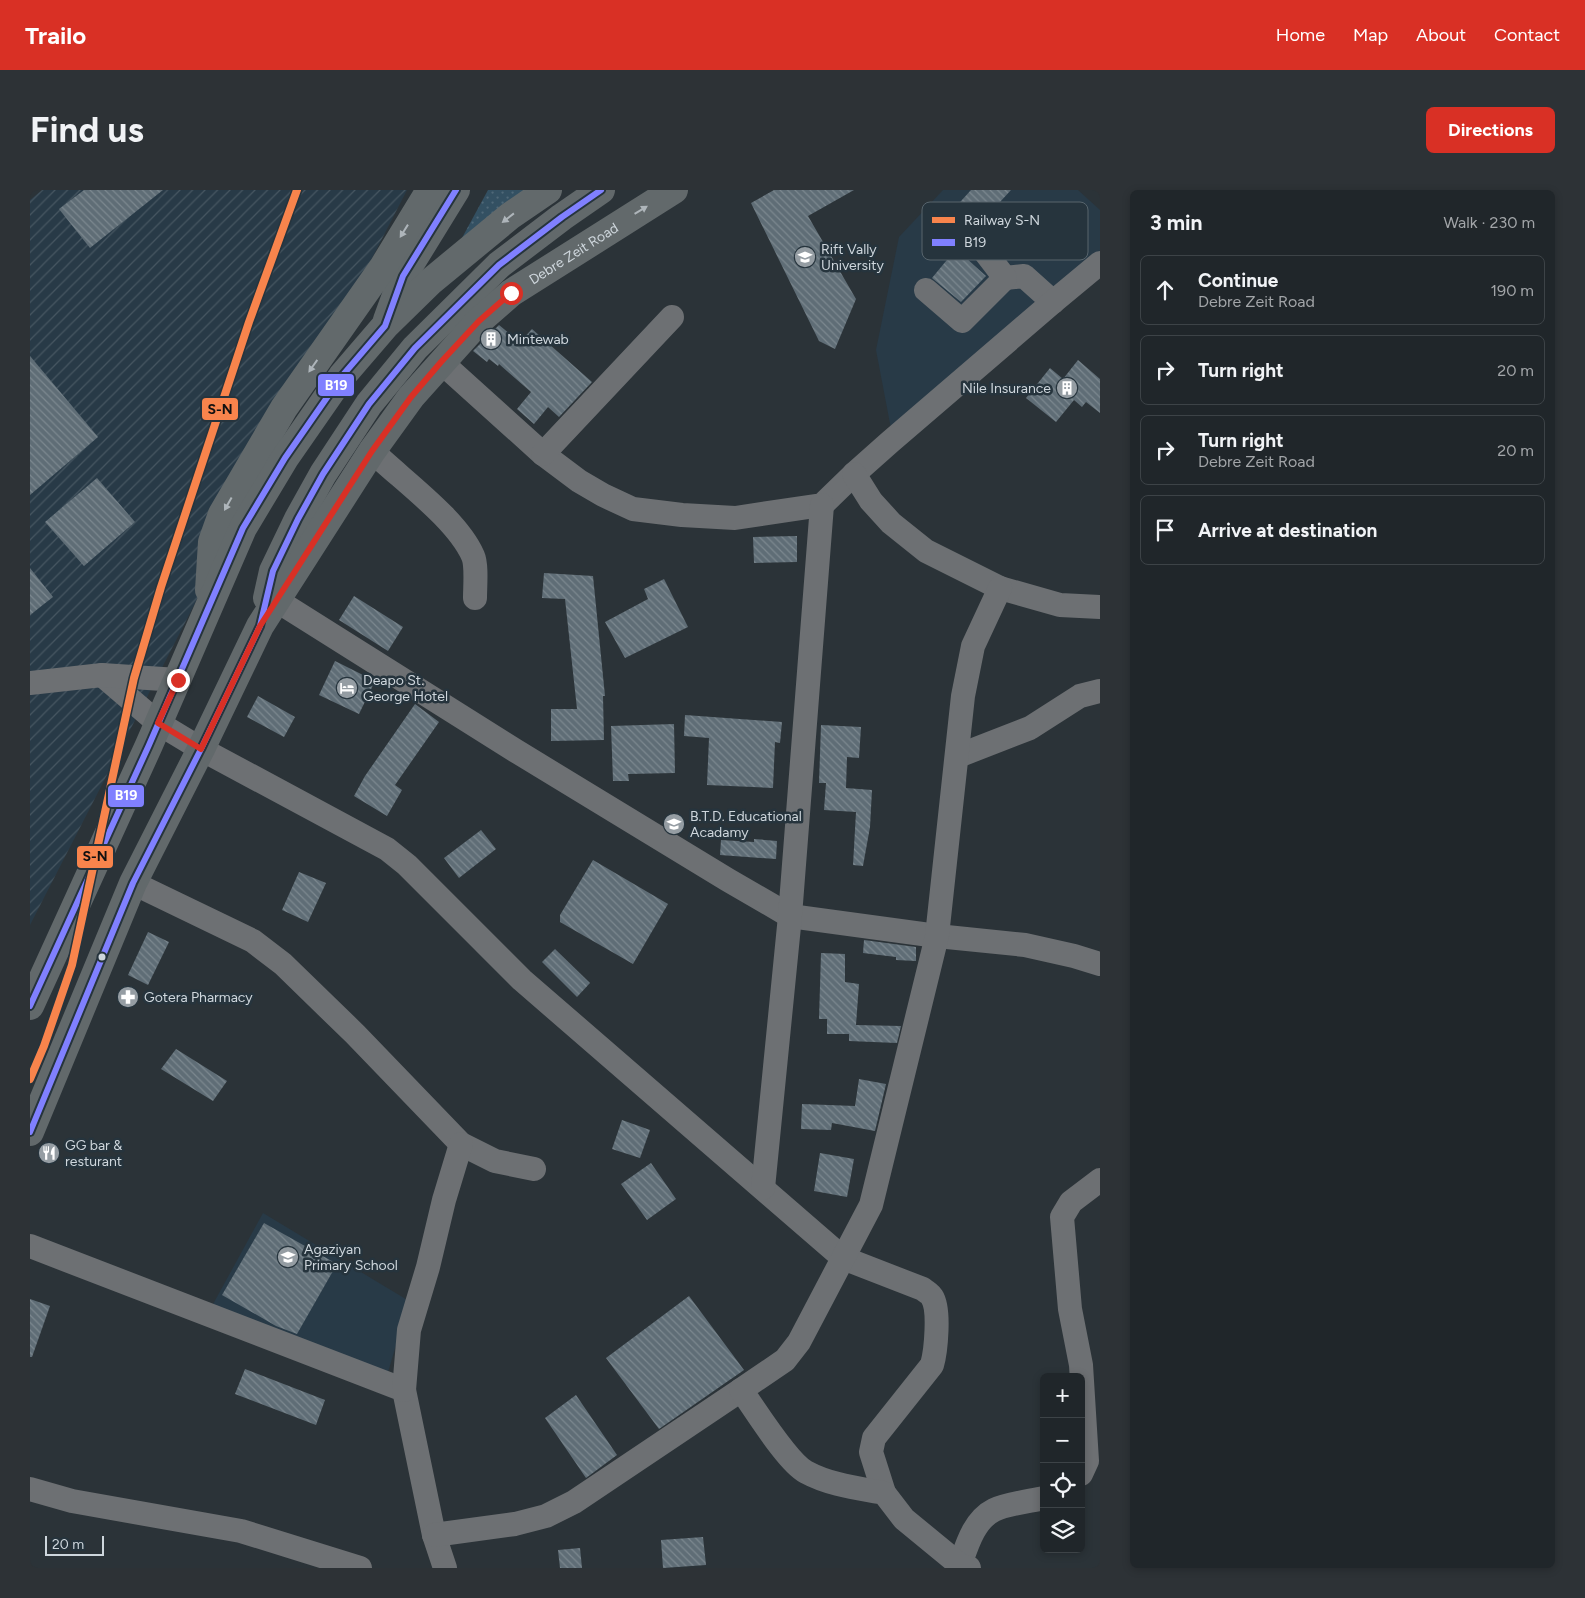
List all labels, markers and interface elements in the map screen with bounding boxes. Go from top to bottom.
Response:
text: Trailo [25,21,86,50]
text: Home [1276,24,1325,46]
text: Map [1353,24,1388,46]
text: About [1416,24,1466,46]
text: Contact [1494,24,1560,46]
button: Directions [1426,107,1555,153]
text: Find us [30,109,144,151]
legend [922,202,1088,260]
one-way arrow [635,206,648,215]
text: 3 min [1150,210,1202,235]
text: Railway S-N [964,212,1040,229]
one-way arrow [502,213,515,224]
text: Walk · 230 m [1443,213,1535,232]
street label: Debre Zeit Road [526,219,622,288]
one-way arrow [400,225,409,238]
text: B19 [964,234,986,251]
place label: Rift Vally University [821,241,885,274]
school or university icon: Rift Vally University [793,245,817,269]
text: Continue [1198,269,1278,292]
icon: ahead [1151,276,1179,304]
text: 190 m [1491,281,1534,300]
route start [500,282,523,305]
text: Debre Zeit Road [1198,292,1315,311]
building icon: Mintewab [479,327,503,351]
place label: Mintewab [507,331,569,348]
icon: right [1151,356,1179,384]
one-way arrow [308,359,318,372]
text: Turn right [1198,359,1284,382]
text: 20 m [1497,361,1534,380]
line badge: B19 [317,373,355,397]
building icon: Nile Insurance [1055,376,1079,400]
text: B19 [325,377,347,394]
place label: Nile Insurance [962,380,1051,397]
line badge: S-N [201,397,239,421]
text: S-N [207,401,233,418]
text: Turn right [1198,429,1284,452]
icon: right [1151,436,1179,464]
text: 20 m [1497,441,1534,460]
text: Debre Zeit Road [1198,452,1315,471]
one-way arrow [223,497,232,511]
icon: arrive [1151,516,1179,544]
text: Arrive at destination [1198,519,1377,542]
route end [167,669,190,692]
place label: Deapo St. George Hotel [363,672,448,705]
hotel icon: Deapo St. George Hotel [335,676,359,700]
line badge: B19 [107,784,145,808]
text: B19 [115,787,137,804]
place label: B.T.D. Educational Acadamy [690,808,802,841]
school or university icon: B.T.D. Educational Acadamy [662,812,686,836]
line badge: S-N [76,845,114,869]
text: S-N [82,848,108,865]
unlabelled marker [97,952,107,962]
pharmacy icon: Gotera Pharmacy [116,985,140,1009]
place label: Gotera Pharmacy [144,989,253,1006]
place label: GG bar & resturant [65,1137,122,1170]
restaurant icon: GG bar & resturant [37,1141,61,1165]
place label: Agaziyan Primary School [304,1241,398,1274]
school or university icon: Agaziyan Primary School [276,1245,300,1269]
map controls [1040,1373,1085,1553]
button: + [1040,1373,1085,1418]
button: − [1040,1418,1085,1463]
button: locate [1040,1463,1085,1508]
button: layers [1040,1508,1085,1553]
scale bar [45,1533,104,1556]
text: 20 m [52,1536,84,1553]

